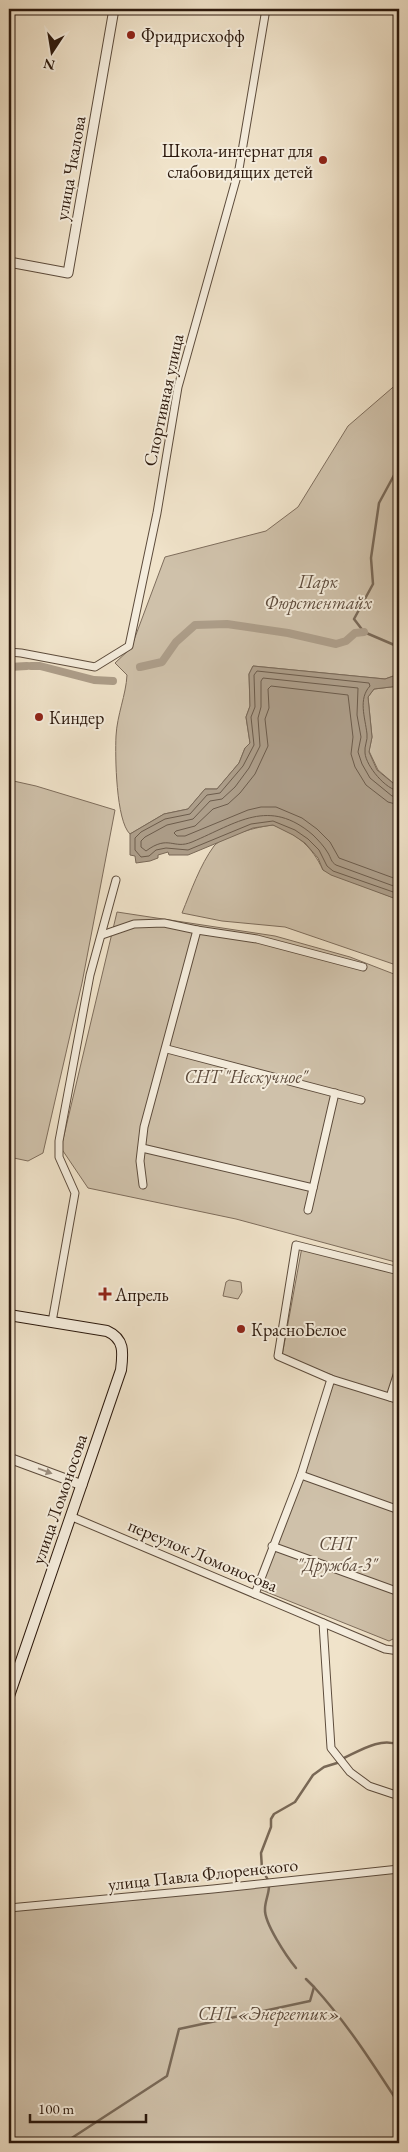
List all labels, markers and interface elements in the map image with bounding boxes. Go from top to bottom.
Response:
place label: Фридрисхофф [141,24,245,47]
north arrow [28,28,78,78]
marker: Фридрисхофф [125,29,137,41]
text: N [41,55,57,75]
street label: улица Чкалова [49,113,91,222]
place label: Школа-интернат для слабовидящих детей [162,139,313,183]
marker: Школа-интернат для слабовидящих детей [317,154,329,166]
street label: Спортивная улица [138,331,188,468]
park label: Парк Фюрстентайх [264,570,373,615]
place label: Киндер [49,706,104,729]
marker: Киндер [33,711,45,723]
park label: СНТ "Нескучное" [184,1065,310,1089]
place label: Апрель [114,1283,169,1306]
marker: Апрель [99,1288,111,1300]
place label: КрасноБелое [251,1318,347,1341]
marker: КрасноБелое [235,1323,247,1335]
street label: улица Ломоносова [26,1430,92,1567]
one-way arrow [38,1468,53,1476]
street label: переулок Ломоносова [125,1513,282,1597]
park label: СНТ "Дружба-3" [297,1532,379,1577]
street label: улица Павла Флоренского [107,1853,299,1895]
park label: СНТ «Энергетик» [198,2002,340,2026]
scale bar [30,2092,146,2124]
text: 100 m [38,2099,75,2118]

